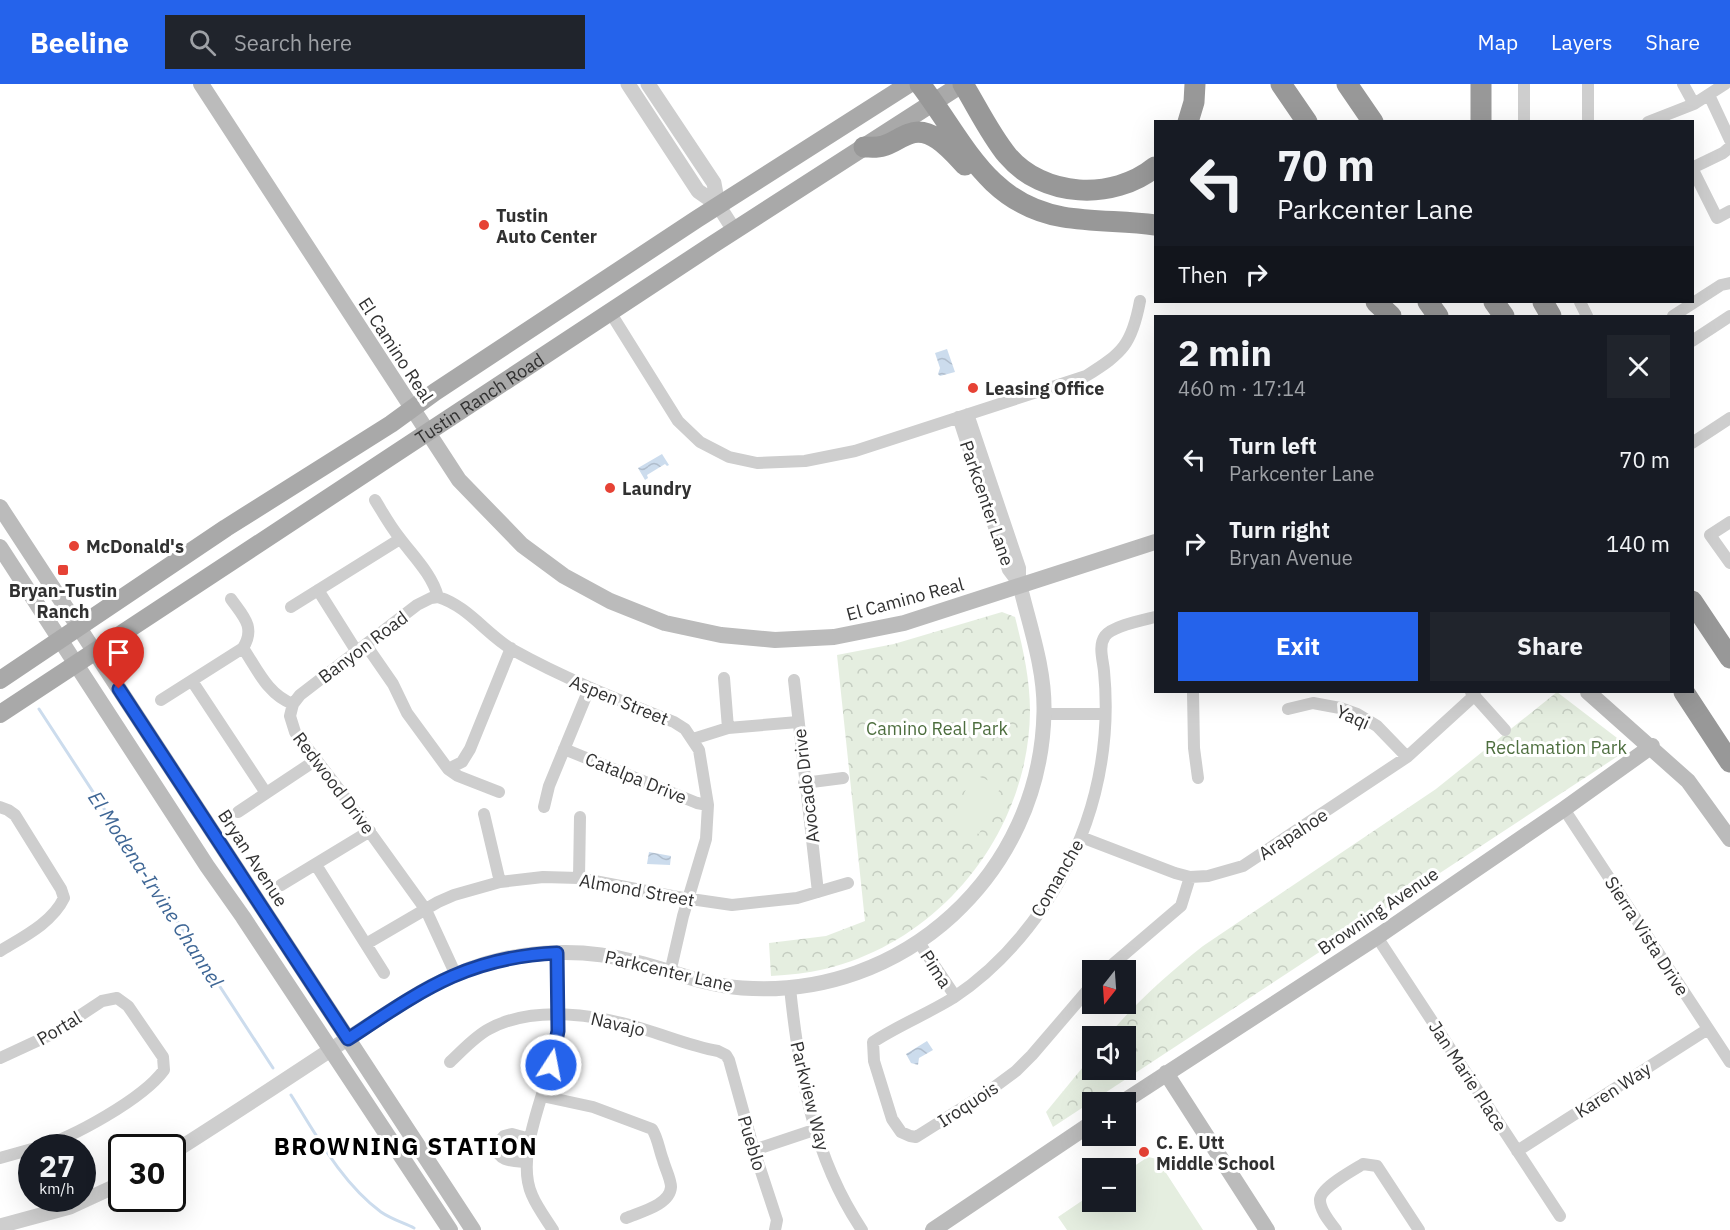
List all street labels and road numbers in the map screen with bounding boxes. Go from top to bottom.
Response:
street label: El Camino Real [353,293,439,407]
street label: Tustin Ranch Road [410,347,548,449]
street label: Parkcenter Lane [955,437,1019,569]
street label: El Camino Real [844,572,966,626]
street label: Banyon Road [314,606,412,688]
street label: Aspen Street [566,670,672,730]
street label: Yaqi [1333,700,1373,734]
street label: Redwood Drive [288,727,380,839]
street label: Avocado Drive [788,727,824,845]
street label: Catalpa Drive [582,747,690,809]
street label: Arapahoe [1254,803,1332,865]
street label: Bryan Avenue [213,805,293,911]
street label: Comanche [1026,835,1089,921]
street label: Browning Avenue [1313,862,1443,960]
street label: Almond Street [578,869,696,911]
street label: Sierra Vista Drive [1600,872,1694,1000]
street label: Parkcenter Lane [603,945,735,997]
street label: Pima [915,946,957,993]
street label: Portal [32,1006,86,1050]
street label: Navajo [589,1007,647,1041]
street label: Jan Marie Place [1424,1016,1512,1136]
street label: Parkview Way [785,1039,835,1153]
street label: Karen Way [1571,1057,1655,1123]
street label: Iroquois [933,1076,1003,1132]
street label: Pueblo [733,1113,771,1173]

